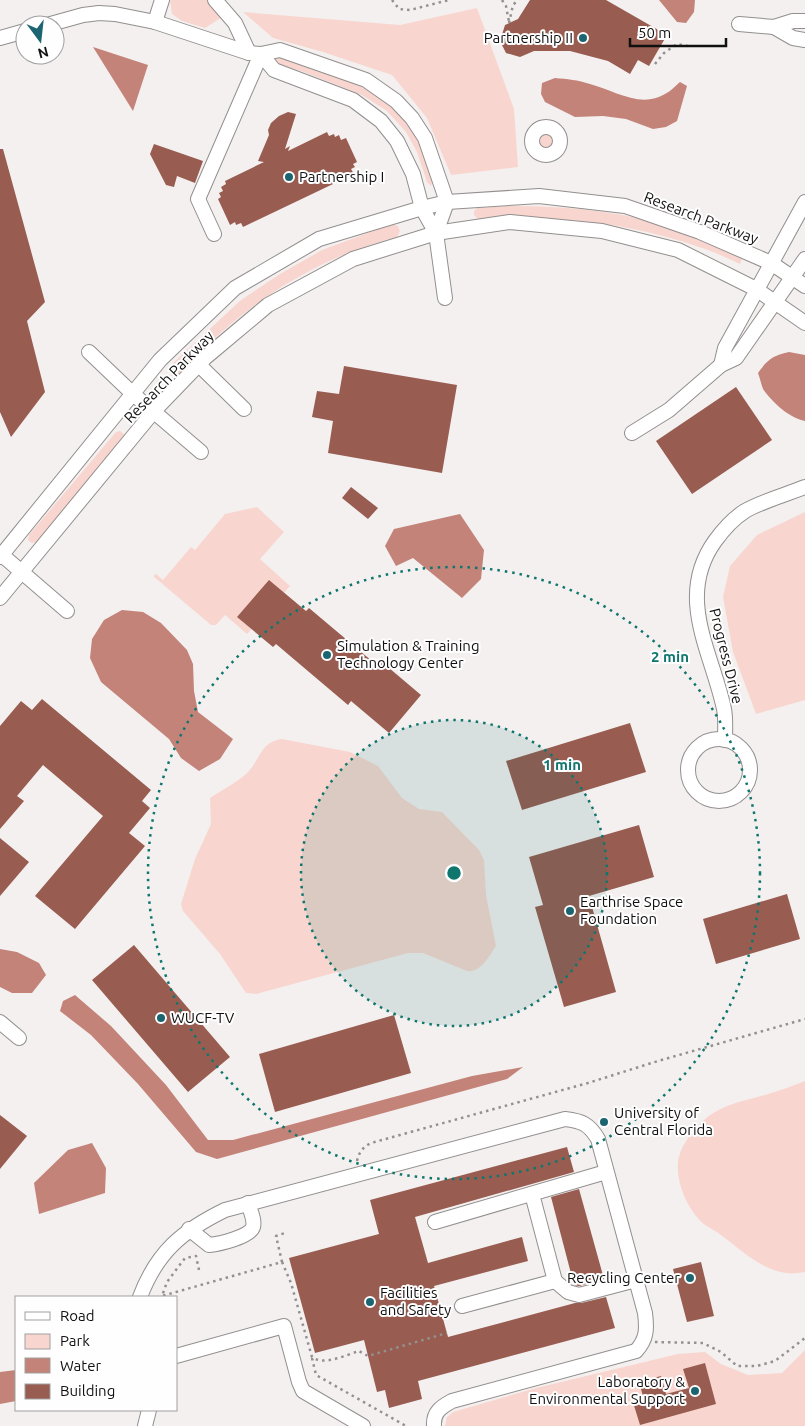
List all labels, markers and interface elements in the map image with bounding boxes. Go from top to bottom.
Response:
north arrow [15,15,65,65]
scale bar [630,15,726,47]
text: 50 m [638,24,671,41]
place label: Partnership II [484,29,573,46]
marker: Partnership II [577,32,589,44]
text: N [36,43,50,62]
place label: Partnership I [299,168,384,185]
marker: Partnership I [283,171,295,183]
street label: Research Parkway [642,188,761,247]
street label: Research Parkway [120,327,217,426]
street label: Progress Drive [706,606,747,705]
place label: Simulation & Training Technology Center [337,637,480,671]
text: 2 min [651,648,689,665]
marker: Simulation & Training Technology Center [321,649,333,661]
text: 1 min [543,756,581,773]
centre of rings [445,864,463,882]
place label: Earthrise Space Foundation [580,893,683,927]
marker: Earthrise Space Foundation [564,905,576,917]
place label: WUCF-TV [171,1009,235,1026]
marker: WUCF-TV [155,1012,167,1024]
place label: University of Central Florida [614,1104,713,1138]
marker: University of Central Florida [598,1116,610,1128]
place label: Recycling Center [567,1269,680,1286]
marker: Recycling Center [684,1272,696,1284]
place label: Facilities and Safety [380,1284,451,1318]
legend [15,1296,178,1411]
marker: Facilities and Safety [364,1296,376,1308]
text: Road [60,1307,95,1324]
text: Park [60,1332,90,1349]
text: Water [60,1357,101,1374]
place label: Laboratory & Environmental Support [529,1373,685,1407]
text: Building [60,1382,115,1399]
marker: Laboratory & Environmental Support [689,1385,701,1397]

